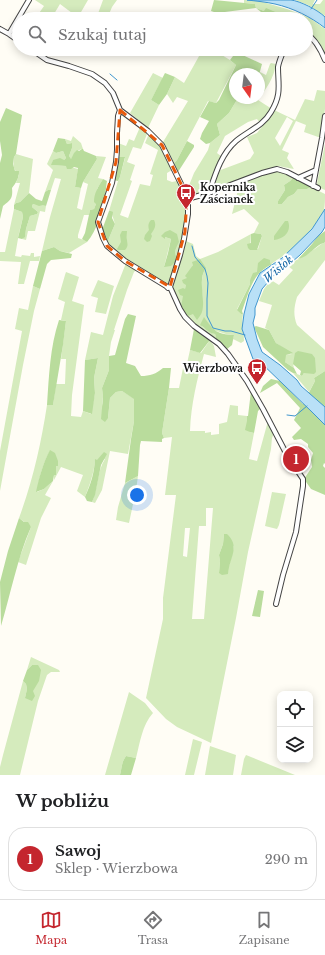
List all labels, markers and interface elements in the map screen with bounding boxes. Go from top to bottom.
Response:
search box [12,12,313,56]
icon: search [26,23,48,45]
text: Szukaj tutaj [58,25,147,44]
north arrow [229,68,265,104]
place label: Kopernika Zaścianek [200,181,256,206]
bus stop icon: Kopernika Zaścianek [175,182,197,210]
water label: Wisłok [260,252,296,285]
bus stop icon: Wierzbowa [246,357,268,385]
place label: Wierzbowa [182,362,243,375]
pin: 1 [283,444,309,474]
your location [127,485,147,505]
map controls [277,691,313,763]
button: locate [277,691,313,727]
button: layers [277,727,313,763]
text: W pobliżu [16,791,109,812]
text: Sawoj [55,841,101,860]
text: 1 [27,851,33,868]
text: 290 m [265,851,308,868]
text: Sklep · Wierzbowa [55,860,178,877]
tab: Mapa [35,909,67,947]
tab: Trasa [138,909,168,947]
tab: Zapisane [239,909,290,947]

